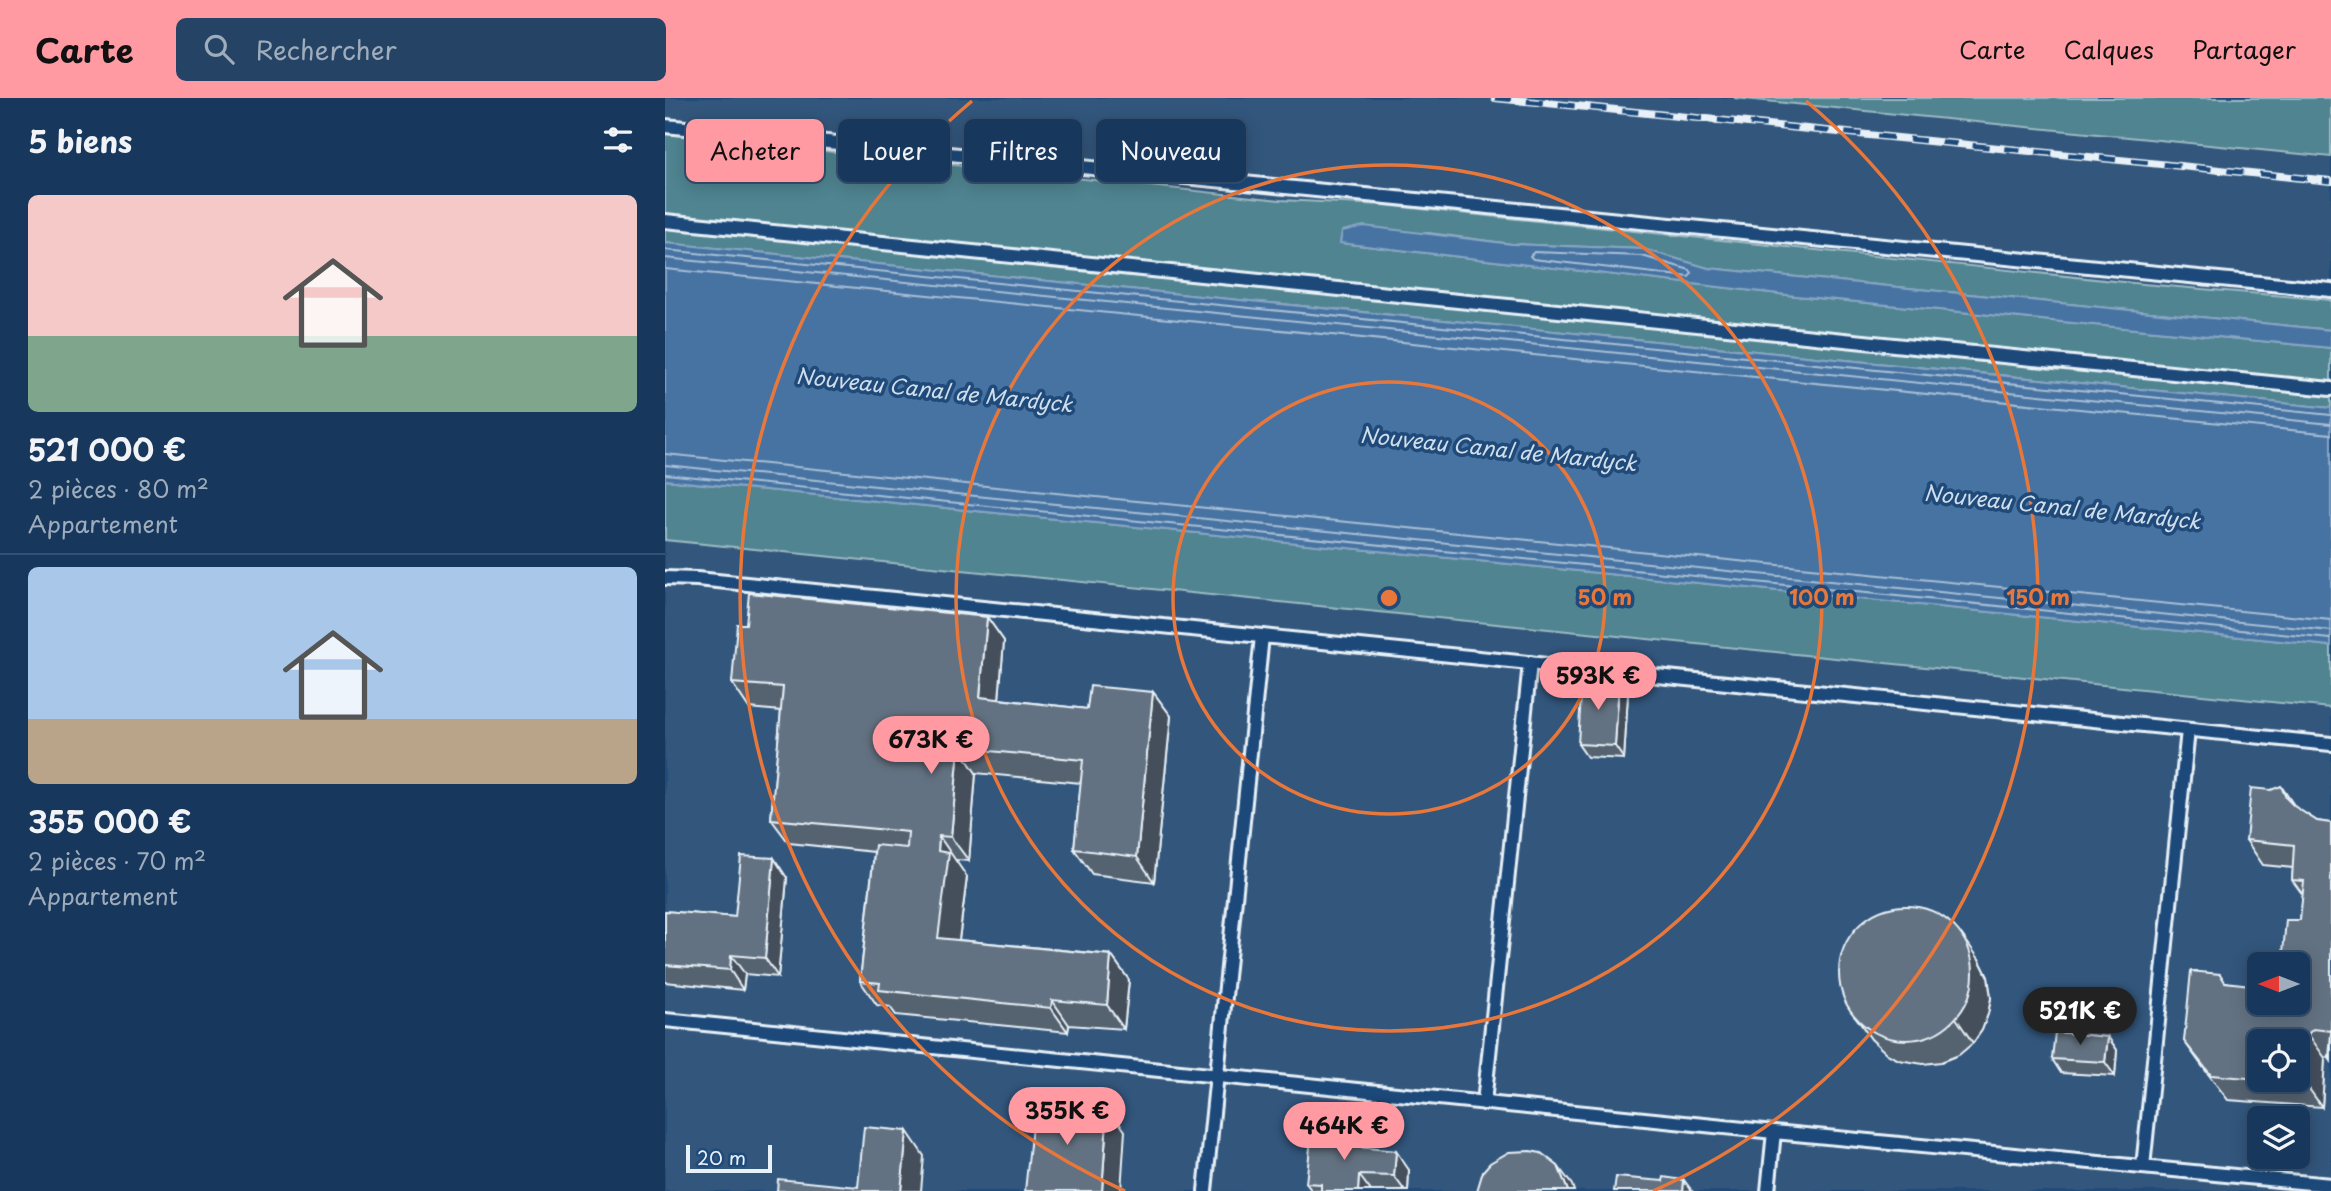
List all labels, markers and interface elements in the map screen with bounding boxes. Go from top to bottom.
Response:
search box [176,18,666,81]
text: Carte [35,24,134,74]
icon: search [200,30,238,68]
text: Rechercher [256,30,397,69]
text: Carte [1959,31,2025,67]
text: Calques [2063,31,2154,67]
text: Partager [2192,31,2296,67]
text: 5 biens [28,118,132,163]
chip: Acheter [686,119,824,182]
chip: Louer [838,119,950,182]
chip: Filtres [964,119,1082,182]
chip: Nouveau [1096,119,1246,182]
icon: filters [599,121,637,159]
icon: home [270,240,396,366]
water label: Nouveau Canal de Mardyck [794,359,1075,420]
water label: Nouveau Canal de Mardyck [1358,418,1639,479]
text: 521 000 € [28,426,186,471]
text: 2 pièces · 80 m² [28,471,209,506]
water label: Nouveau Canal de Mardyck [1922,476,2203,537]
text: Appartement [28,506,178,541]
text: 50 m [1578,580,1632,612]
text: 100 m [1789,580,1855,612]
text: 150 m [2006,580,2070,612]
centre of rings [1377,586,1401,610]
icon: home [270,612,396,738]
pin: 593K € [1541,652,1655,712]
text: 593K € [1556,657,1640,692]
pin: 673K € [874,716,988,776]
text: 673K € [889,721,973,756]
text: 355 000 € [28,798,191,843]
text: 2 pièces · 70 m² [28,843,206,878]
text: Appartement [28,878,178,913]
north arrow [2247,952,2310,1015]
map controls [2247,952,2310,1169]
pin: 521K € [2023,988,2137,1047]
text: 521K € [2039,992,2121,1027]
button: locate [2247,1029,2310,1092]
pin: 355K € [1010,1088,1124,1147]
text: 355K € [1025,1092,1109,1127]
pin: 464K € [1287,1102,1401,1162]
button: layers [2247,1106,2310,1169]
text: 464K € [1299,1107,1389,1142]
scale bar [686,1142,772,1174]
text: 20 m [697,1143,746,1171]

